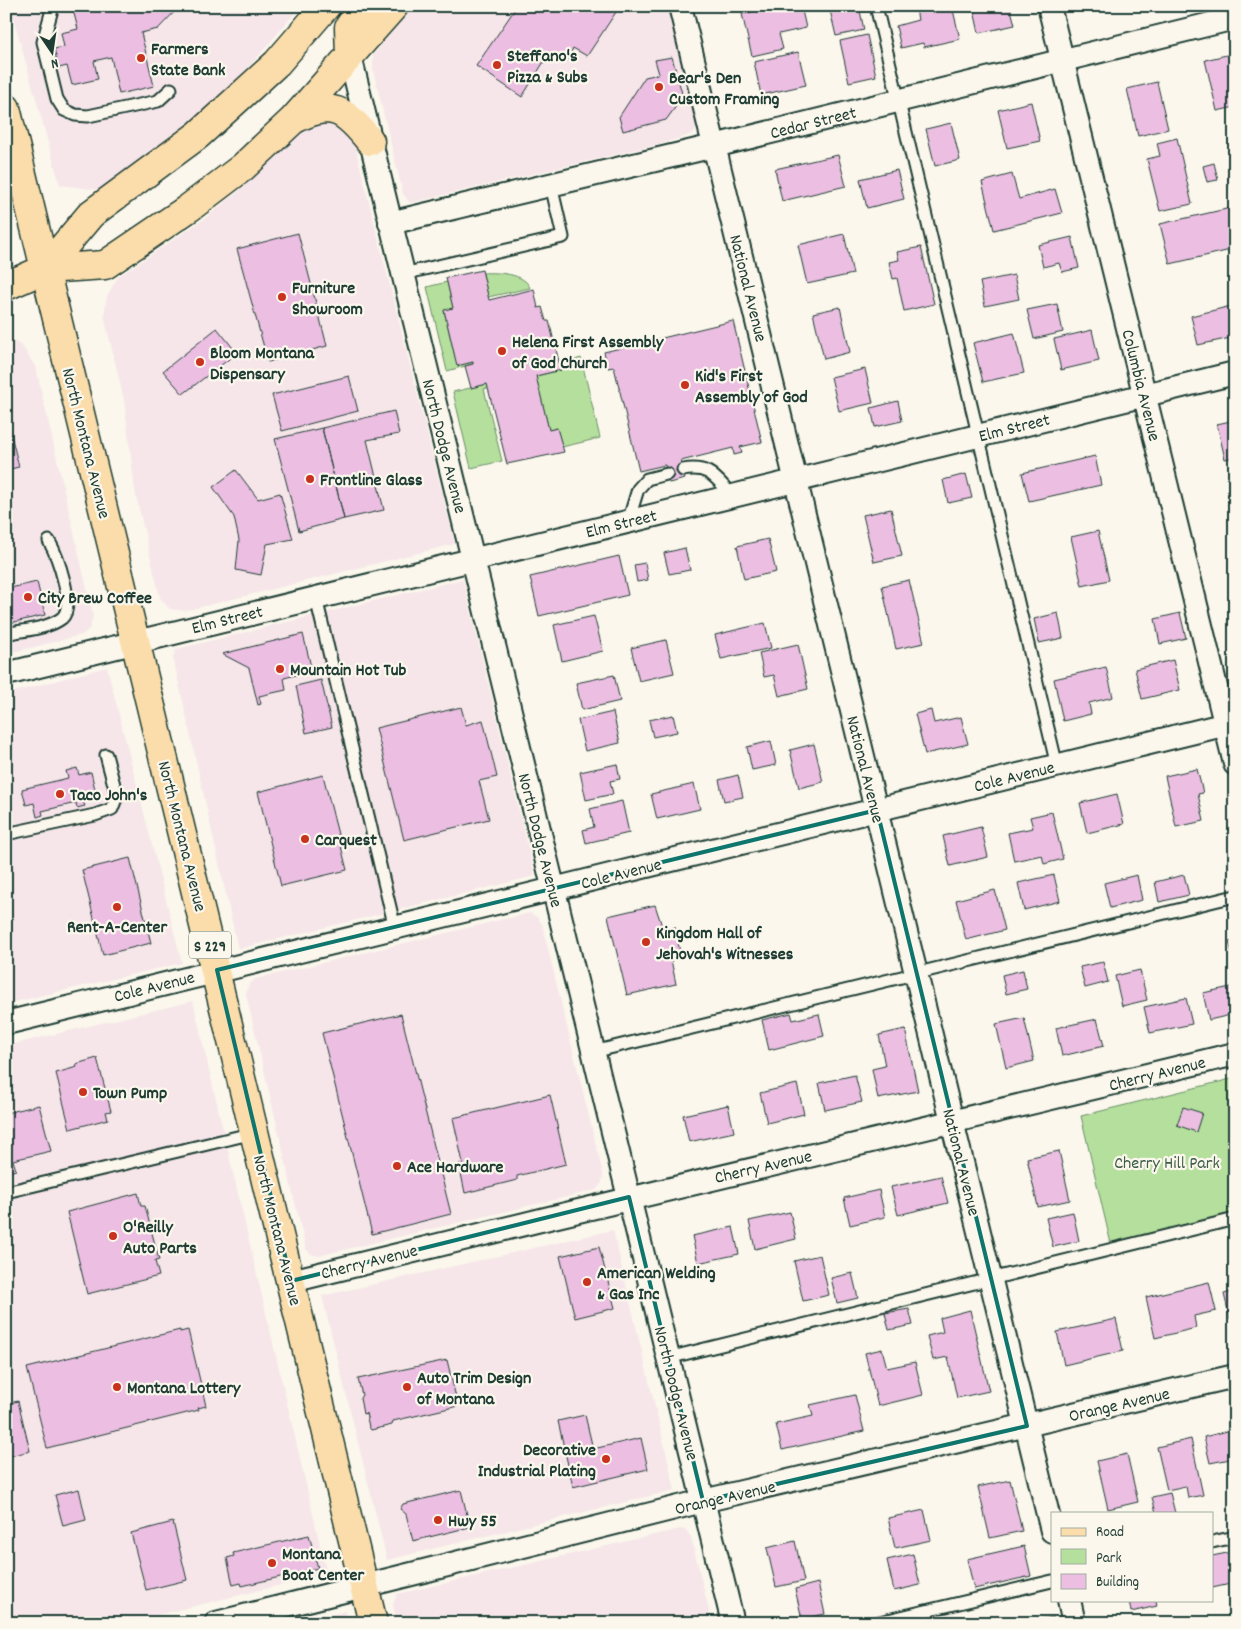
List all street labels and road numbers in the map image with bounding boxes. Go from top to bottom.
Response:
street label: Cedar Street [768,102,860,147]
street label: National Avenue [721,232,772,345]
street label: Columbia Avenue [1114,327,1166,444]
street label: North Montana Avenue [54,366,115,522]
street label: North Dodge Avenue [414,377,471,516]
street label: Elm Street [976,408,1053,450]
street label: Elm Street [583,504,660,546]
street label: Elm Street [189,600,266,642]
street label: National Avenue [838,713,889,826]
street label: Cole Avenue [972,756,1058,801]
street label: North Montana Avenue [150,759,211,915]
street label: North Dodge Avenue [510,771,567,910]
street label: Cole Avenue [579,853,665,898]
road number: S 229 [189,932,231,958]
street label: Cole Avenue [112,966,198,1011]
street label: Cherry Avenue [1107,1051,1209,1100]
street label: National Avenue [934,1106,985,1219]
street label: Cherry Avenue [712,1145,815,1192]
street label: North Montana Avenue [245,1153,306,1309]
street label: Cherry Avenue [319,1239,421,1288]
street label: North Dodge Avenue [646,1324,703,1463]
street label: Orange Avenue [1067,1383,1173,1430]
street label: Orange Avenue [673,1476,779,1523]

